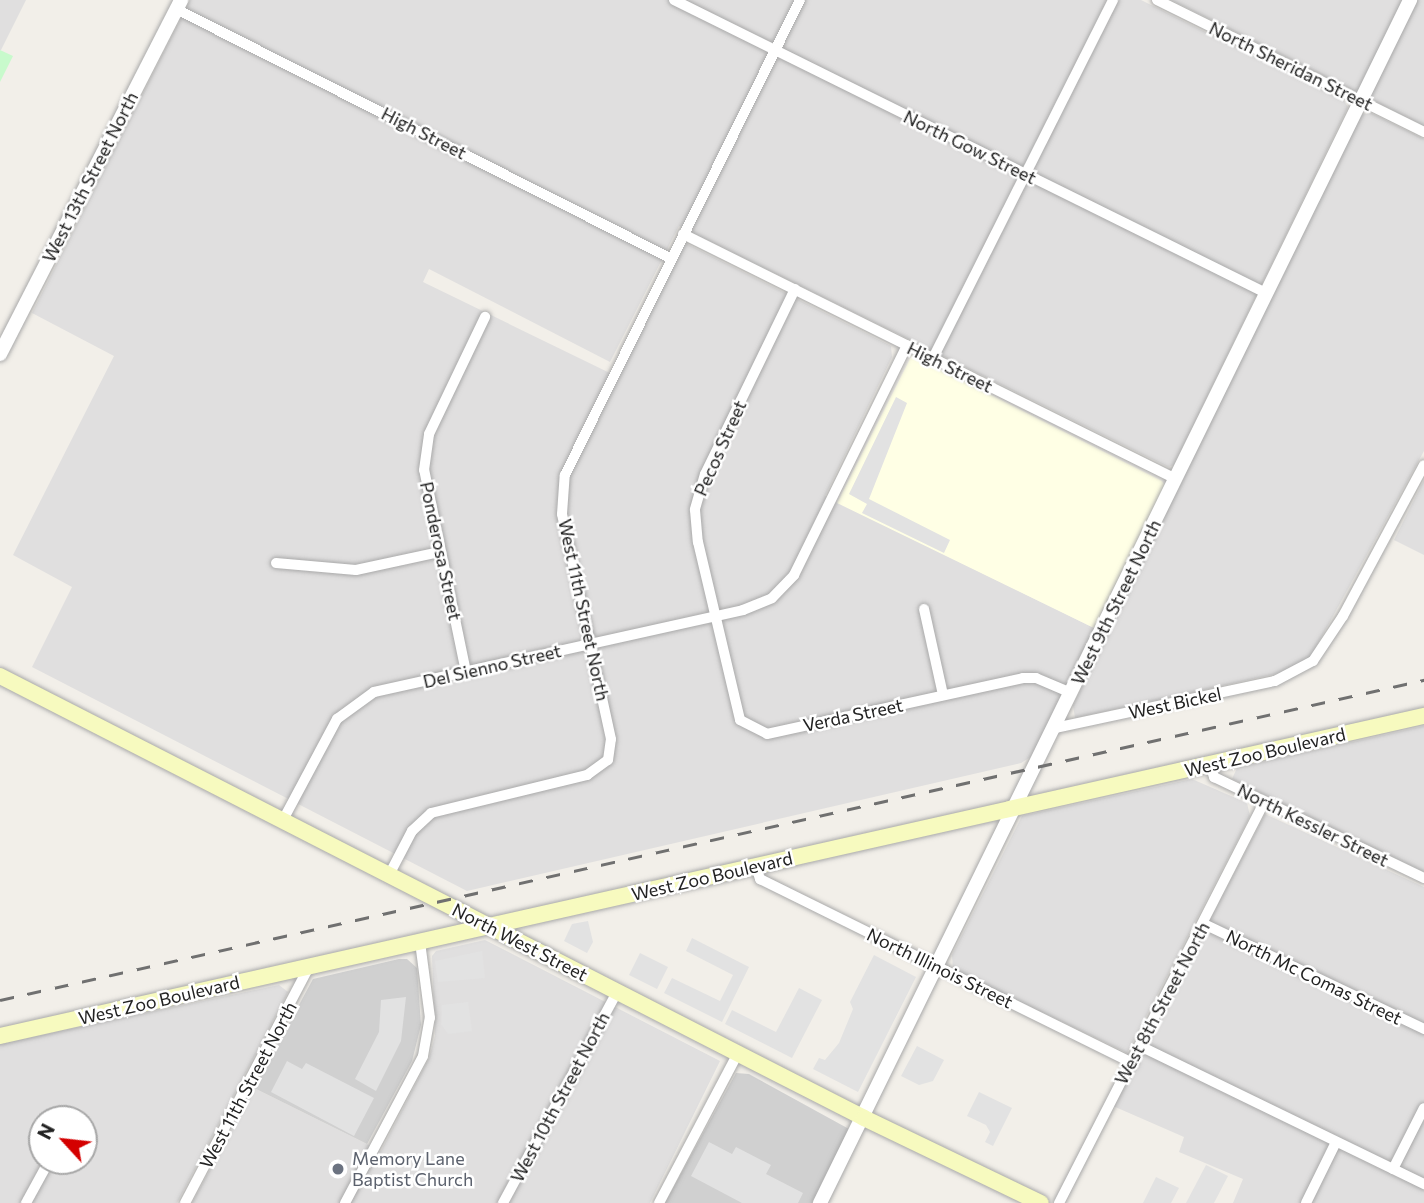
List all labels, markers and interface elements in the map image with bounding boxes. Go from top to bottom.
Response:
street label: North Sheridan Street [1206,17,1376,115]
street label: West 13th Street North [38,88,142,266]
street label: High Street [378,102,470,164]
street label: North Gow Street [900,106,1040,188]
street label: High Street [904,337,996,397]
street label: Pecos Street [689,397,751,499]
street label: Ponderosa Street [416,480,466,622]
street label: West 9th Street North [1067,516,1165,688]
street label: West 11th Street North [554,517,614,703]
street label: Del Sienno Street [421,640,563,692]
street label: West Bickel [1127,683,1223,723]
street label: Verda Street [801,694,905,736]
street label: West Zoo Boulevard [1182,723,1348,781]
street label: North Kessler Street [1234,779,1392,871]
street label: West Zoo Boulevard [629,847,795,905]
street label: North West Street [449,899,591,985]
street label: West 8th Street North [1110,918,1214,1088]
street label: North Illinois Street [864,923,1016,1013]
street label: North Mc Comas Street [1223,925,1405,1029]
street label: West Zoo Boulevard [76,971,242,1029]
street label: West 11th Street North [195,998,301,1172]
street label: West 10th Street North [506,1008,614,1186]
north arrow [28,1105,98,1175]
text: N [32,1120,59,1143]
place label: Memory Lane Baptist Church [352,1148,473,1190]
marker: Memory Lane Baptist Church [330,1161,346,1177]

